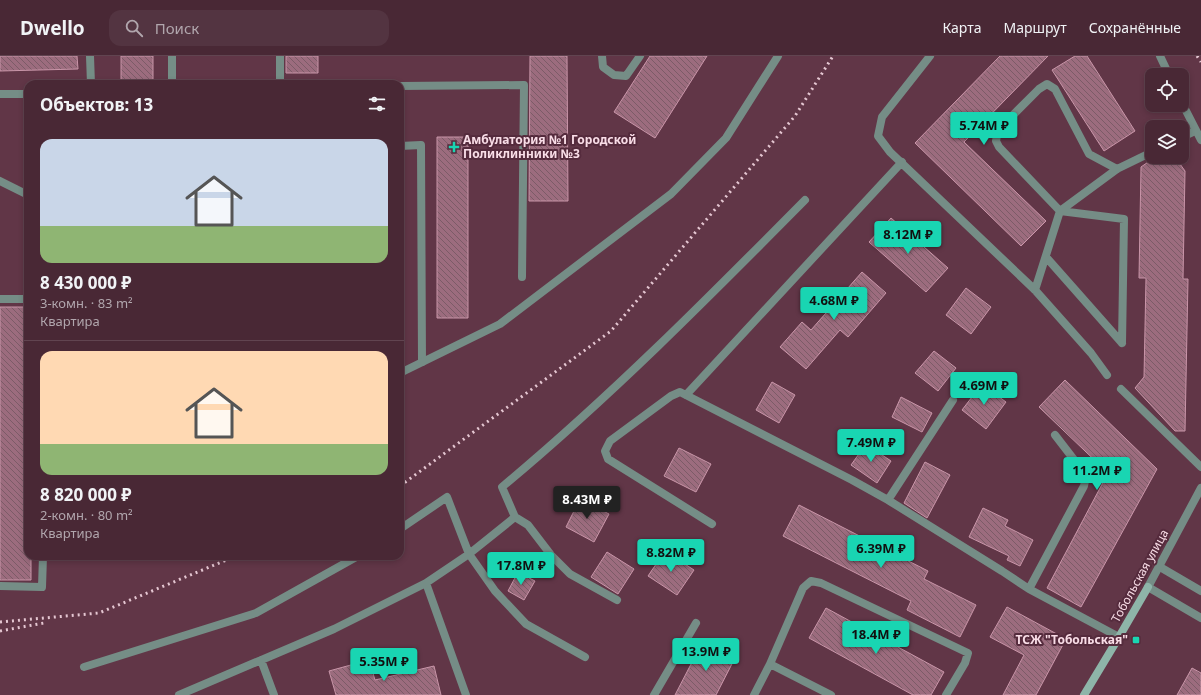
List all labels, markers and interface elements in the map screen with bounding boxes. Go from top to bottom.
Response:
search box [109,10,389,46]
text: Dwello [20,15,85,41]
icon: search [123,17,145,39]
text: Поиск [155,18,199,38]
text: Карта [942,18,981,37]
text: Маршрут [1003,18,1067,37]
text: Сохранённые [1089,18,1181,37]
map controls [1145,68,1189,164]
button: locate [1145,68,1189,112]
text: Объектов: 13 [40,93,153,116]
icon: filters [366,93,388,115]
pin: 5.74M ₽ [947,112,1021,146]
text: 5.74M ₽ [959,116,1009,134]
button: layers [1145,120,1189,164]
place label: Амбулатория №1 Городской Поликлинники №3 [463,131,636,162]
marker: Амбулатория №1 Городской Поликлинники №3 [448,141,460,153]
icon: home [178,165,250,237]
pin: 8.12M ₽ [871,221,945,255]
text: 8.12M ₽ [883,225,933,243]
text: 8 430 000 ₽ [40,271,132,294]
pin: 4.68M ₽ [797,287,871,321]
text: 4.68M ₽ [809,291,859,309]
text: 3-комн. · 83 m² [40,294,133,312]
text: Квартира [40,312,100,330]
pin: 4.69M ₽ [947,372,1021,406]
text: 4.69M ₽ [959,376,1009,394]
icon: home [178,377,250,449]
pin: 7.49M ₽ [834,429,908,463]
text: 7.49M ₽ [846,433,896,451]
pin: 11.2M ₽ [1060,457,1134,491]
text: 11.2M ₽ [1072,461,1122,479]
text: 8 820 000 ₽ [40,483,132,506]
pin: 8.43M ₽ [550,486,624,520]
text: 8.43M ₽ [562,490,612,508]
text: 2-комн. · 80 m² [40,506,133,524]
text: Квартира [40,524,100,542]
street label: Тобольская улица [1107,526,1172,625]
pin: 6.39M ₽ [844,535,918,569]
pin: 8.82M ₽ [634,539,708,573]
text: 6.39M ₽ [856,539,906,557]
text: 8.82M ₽ [646,543,696,561]
pin: 17.8M ₽ [484,552,558,586]
text: 17.8M ₽ [496,556,546,574]
pin: 18.4M ₽ [839,621,913,655]
text: 18.4M ₽ [851,625,901,643]
place label: ТСЖ "Тобольская" [1015,631,1128,648]
marker: ТСЖ "Тобольская" [1131,635,1141,645]
pin: 13.9M ₽ [669,638,743,672]
text: 13.9M ₽ [681,642,731,660]
pin: 5.35M ₽ [347,648,421,682]
text: 5.35M ₽ [359,652,409,670]

